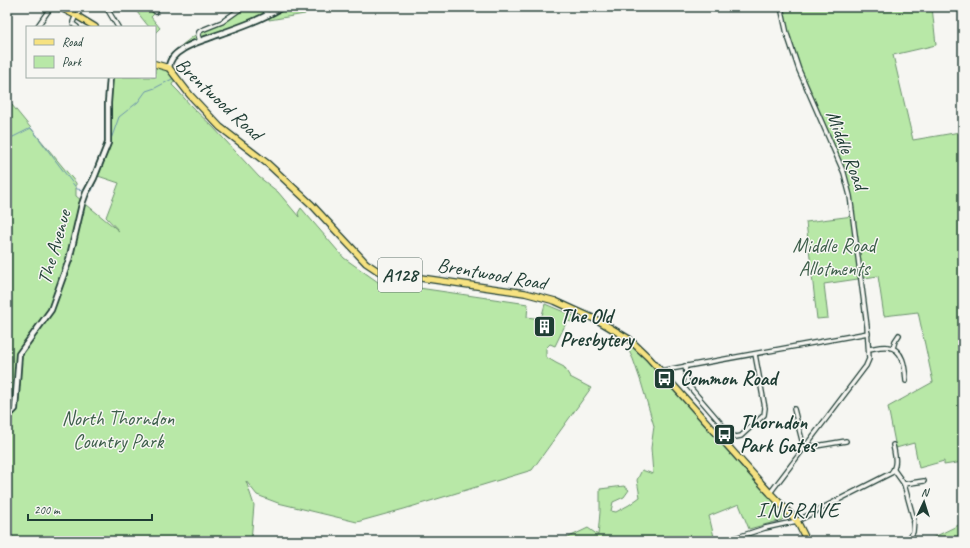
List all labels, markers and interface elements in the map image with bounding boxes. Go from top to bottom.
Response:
legend [26,26,156,78]
text: Road [62,34,84,50]
street label: Brentwood Road [170,52,270,148]
text: Park [62,54,83,70]
street label: Middle Road [820,107,875,196]
street label: The Avenue [31,205,77,287]
park label: Middle Road Allotments [793,233,879,281]
street label: Brentwood Road [435,252,552,296]
road number: A128 [378,258,422,292]
place label: The Old Presbytery [560,304,635,352]
building icon: The Old Presbytery [531,314,557,340]
bus stop icon: Common Road [652,365,678,391]
place label: Common Road [680,366,780,391]
park label: North Thorndon Country Park [62,406,175,454]
place label: Thorndon Park Gates [740,410,818,458]
bus stop icon: Thorndon Park Gates [712,421,738,447]
north arrow [904,482,944,522]
text: N [921,485,931,499]
scale bar [28,496,152,522]
district label: INGRAVE [756,496,842,524]
text: 200 m [34,502,61,518]

